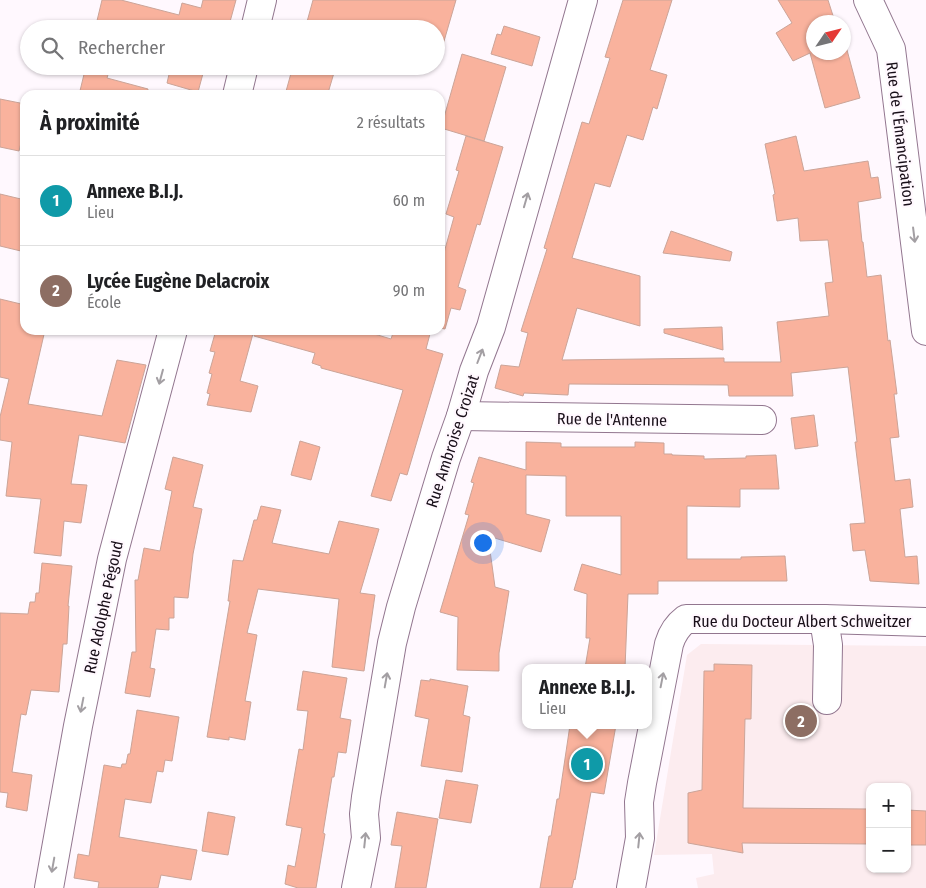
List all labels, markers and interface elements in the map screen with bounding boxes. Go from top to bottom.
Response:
north arrow [806,15,851,60]
search box [20,20,445,75]
icon: search [38,34,66,62]
text: Rechercher [78,36,165,59]
street label: Rue de l'Émancipation [882,61,919,207]
text: À proximité [40,110,140,136]
text: 2 résultats [357,113,425,132]
text: Annexe B.I.J. [87,180,183,203]
text: 1 [53,191,59,210]
text: 60 m [393,191,425,210]
one-way arrow [522,193,531,209]
text: Lieu [87,203,114,222]
one-way arrow [909,226,919,242]
text: Lycée Eugène Delacroix [87,270,269,293]
text: 2 [52,281,60,300]
text: 90 m [393,281,425,300]
text: École [87,293,121,312]
one-way arrow [476,349,485,364]
one-way arrow [155,369,165,385]
street label: Rue Ambroise Croizat [422,372,483,510]
street label: Rue de l'Antenne [557,409,667,430]
your location [470,530,496,556]
street label: Rue Adolphe Pégoud [80,539,127,675]
street label: Rue du Docteur Albert Schweitzer [693,612,912,631]
popup [522,664,652,729]
one-way arrow [381,672,391,688]
one-way arrow [658,672,668,688]
text: Annexe B.I.J. [539,676,635,699]
one-way arrow [77,697,86,713]
text: Lieu [539,699,566,718]
pin: 2 [785,702,817,740]
pin: 1 [571,745,603,783]
map controls [866,783,911,873]
button: + [866,783,911,828]
button: − [866,828,911,873]
one-way arrow [634,832,644,848]
one-way arrow [360,833,370,849]
one-way arrow [48,857,58,873]

